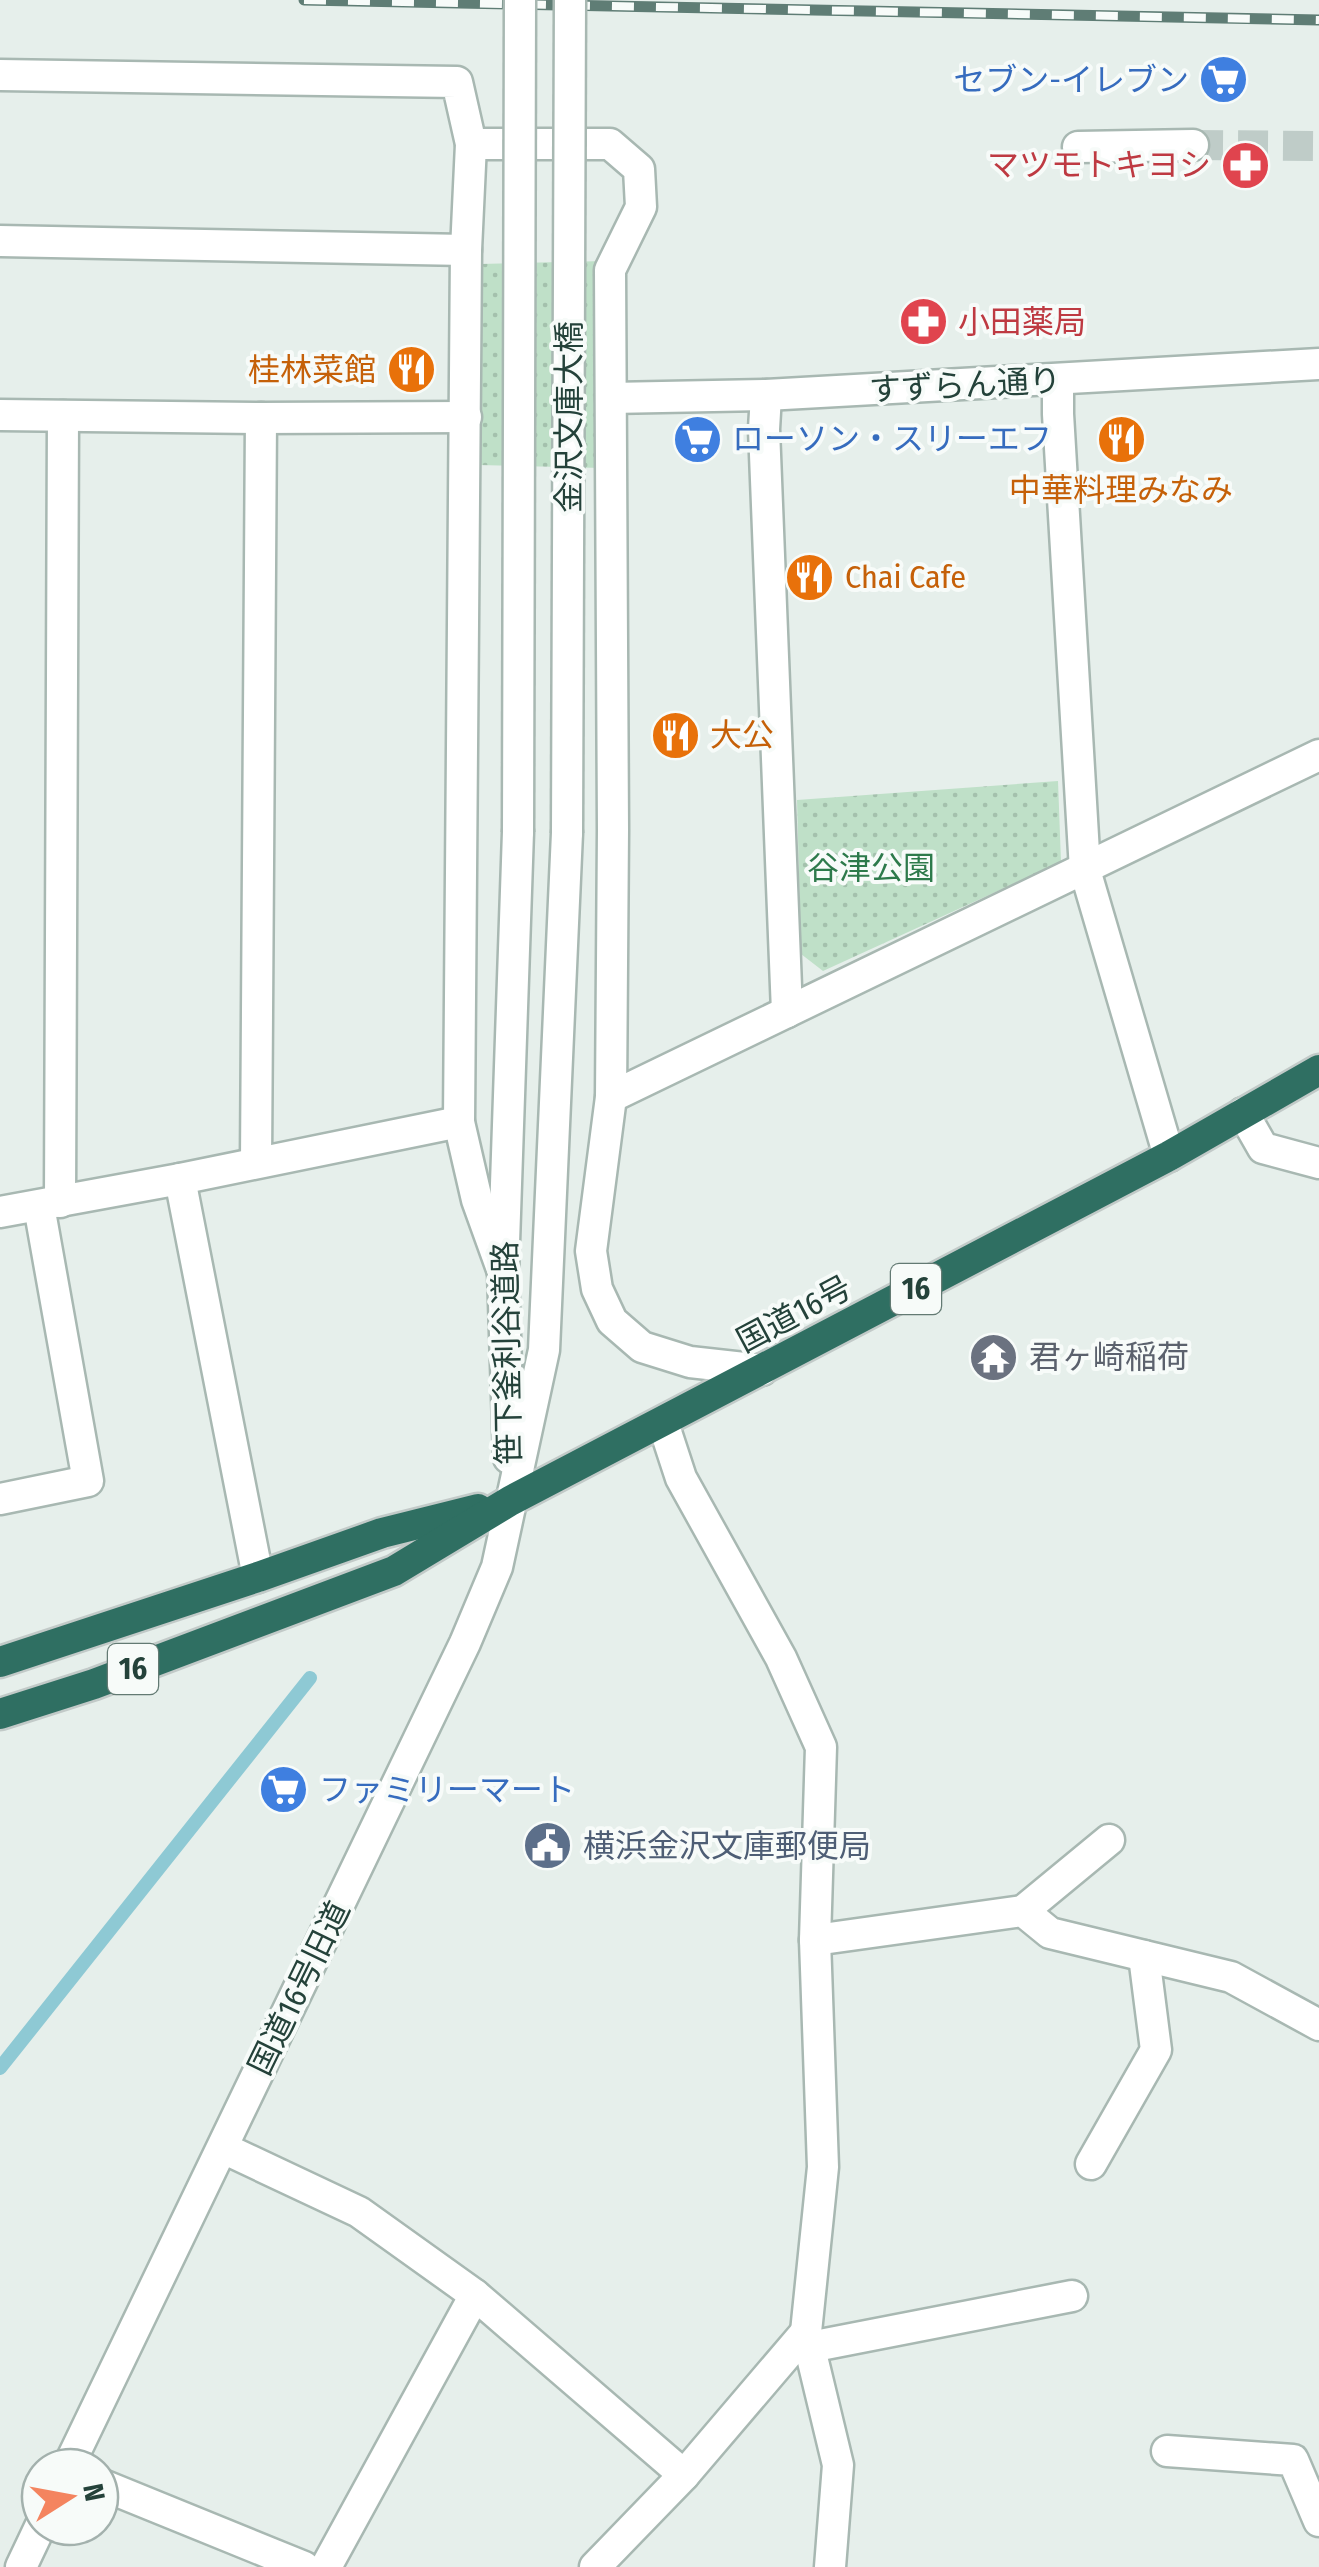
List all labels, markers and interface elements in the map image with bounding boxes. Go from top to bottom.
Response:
supermarket icon: セブン-イレブン [1198,54,1250,106]
place label: セブン-イレブン [953,61,1189,99]
pharmacy icon: マツモトキヨシ [1220,139,1272,191]
place label: マツモトキヨシ [987,146,1211,184]
pharmacy icon: 小田薬局 [897,296,949,348]
place label: 小田薬局 [958,303,1086,341]
street label: 金沢文庫大橋 [550,321,588,513]
restaurant icon: 桂林菜館 [385,344,437,396]
place label: 桂林菜館 [248,351,376,389]
street label: すずらん通り [868,361,1062,409]
supermarket icon: ローソン・スリーエフ [671,413,723,465]
restaurant icon: 中華料理みなみ [1095,414,1147,466]
place label: ローソン・スリーエフ [732,420,1052,458]
place label: 中華料理みなみ [1009,471,1233,509]
restaurant icon: Chai Cafe [784,551,836,603]
place label: Chai Cafe [845,558,966,596]
restaurant icon: 大公 [649,709,701,761]
place label: 大公 [710,716,774,754]
park label: 谷津公園 [807,849,935,887]
street label: 笹下釜利谷道路 [486,1241,528,1465]
road number: 16 [891,1264,941,1314]
street label: 国道16号 [730,1268,858,1360]
temple icon: 君ヶ崎稲荷 [968,1331,1020,1383]
place label: 君ヶ崎稲荷 [1029,1338,1189,1376]
road number: 16 [108,1644,158,1694]
supermarket icon: ファミリーマート [258,1764,310,1816]
place label: ファミリーマート [319,1771,575,1809]
public building icon: 横浜金沢文庫郵便局 [522,1820,574,1872]
place label: 横浜金沢文庫郵便局 [583,1827,871,1865]
street label: 国道16号旧道 [241,1895,357,2081]
north arrow [20,2447,120,2547]
text: N [76,2481,112,2504]

